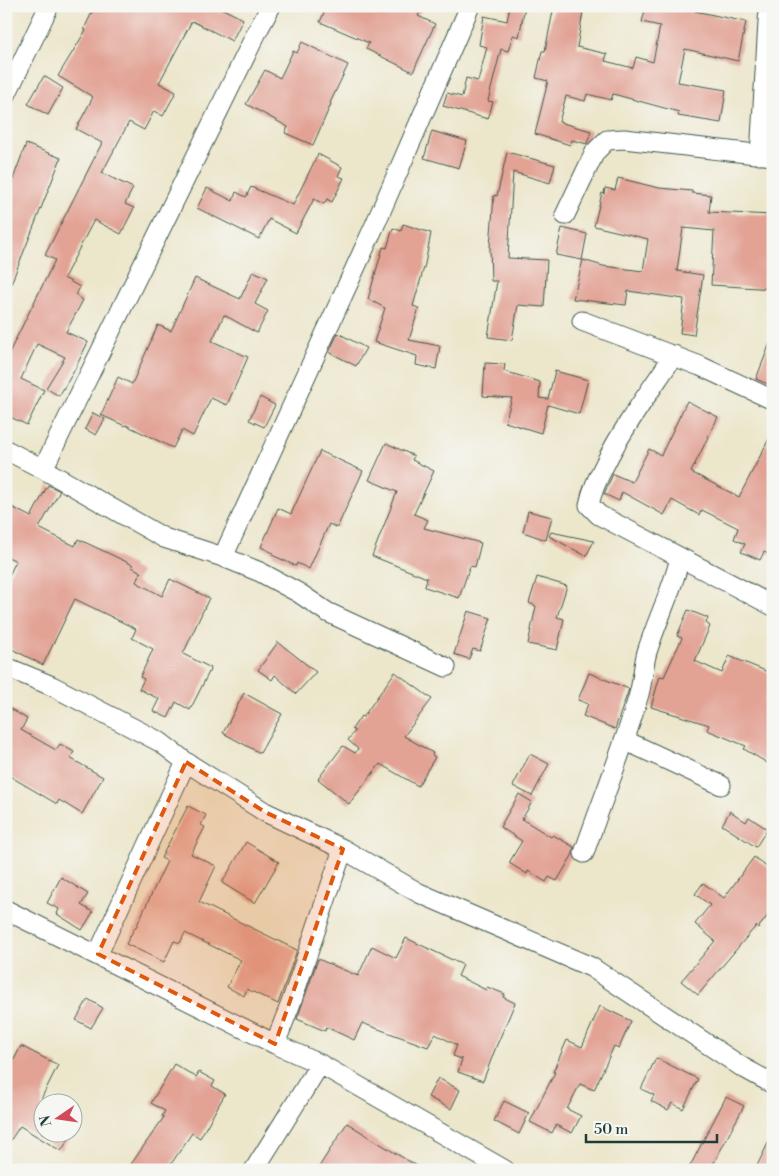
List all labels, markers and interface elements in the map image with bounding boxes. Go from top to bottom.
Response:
north arrow [32,1094,82,1144]
scale bar [586,1111,718,1143]
text: N [36,1113,56,1128]
text: 50 m [594,1120,628,1139]

